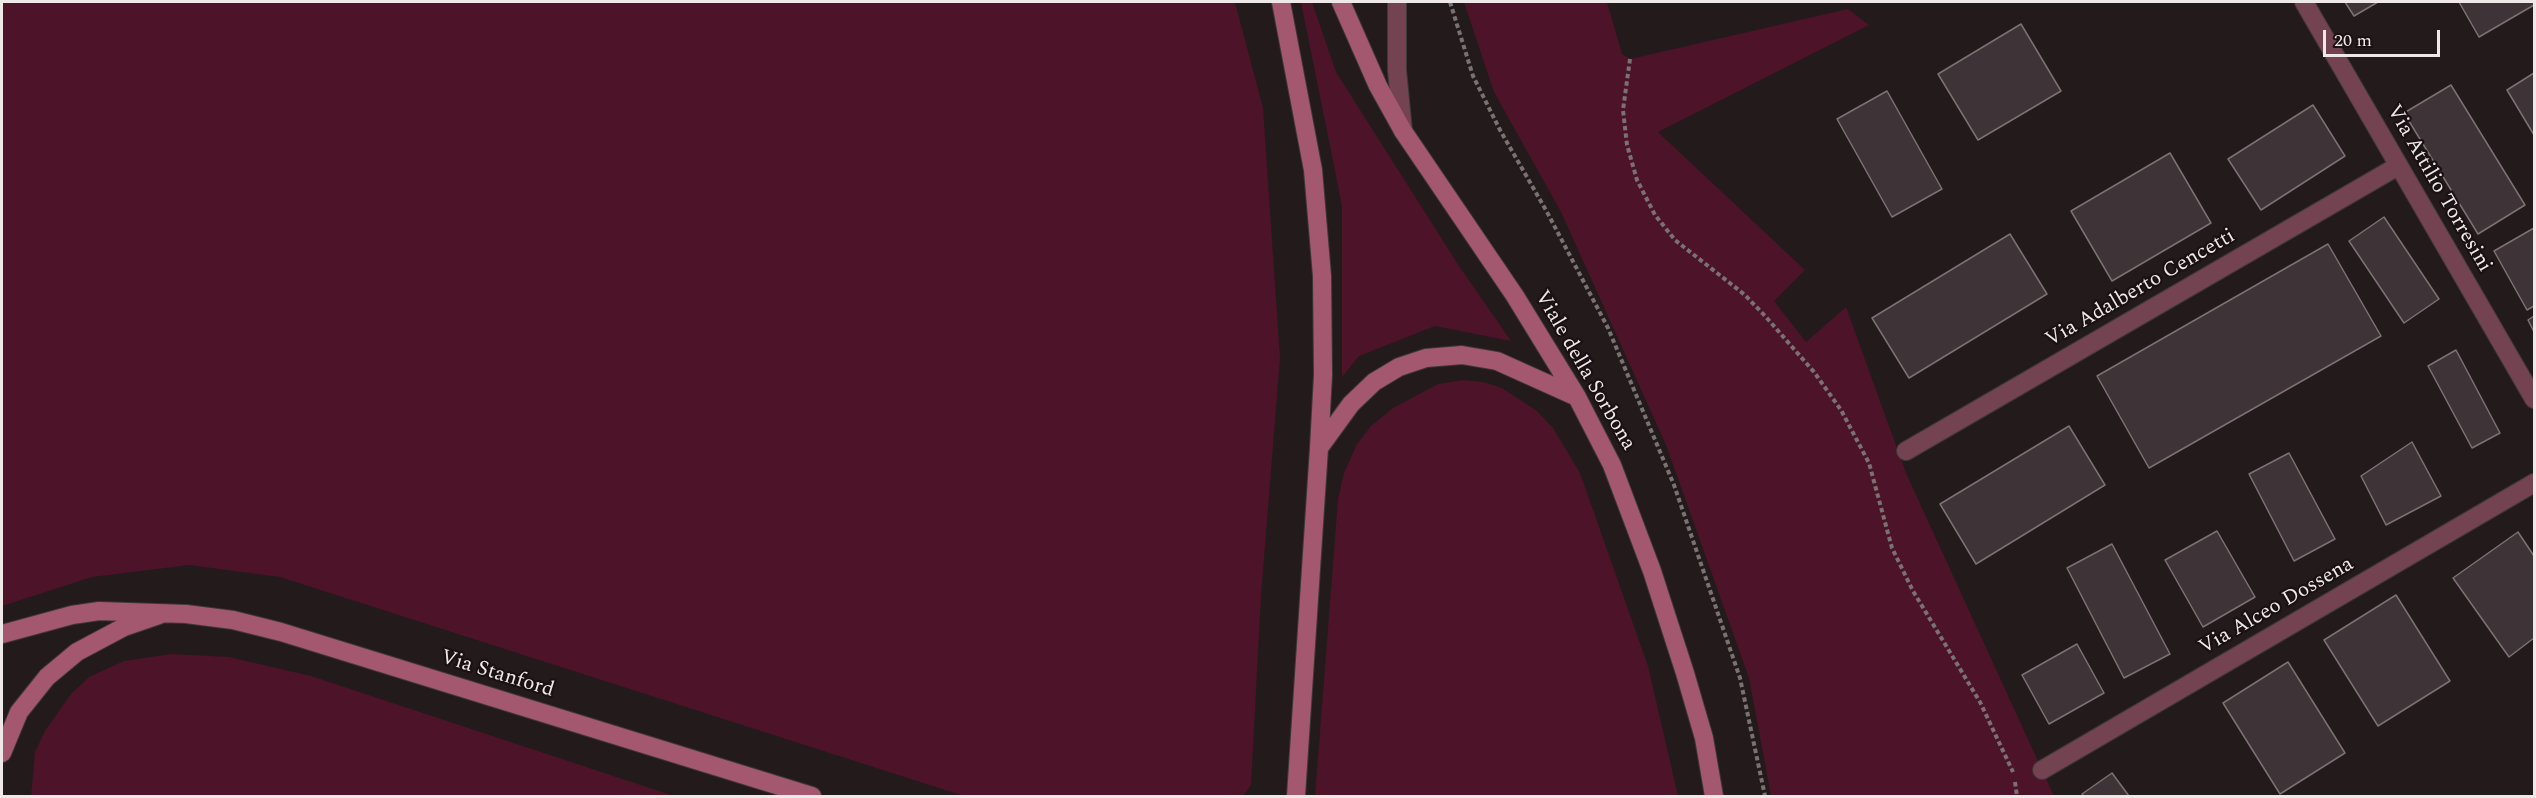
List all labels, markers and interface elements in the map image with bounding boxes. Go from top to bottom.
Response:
scale bar [2326,18,2443,56]
text: 20 m [2334,27,2372,54]
street label: Via Attilio Torresini [2380,101,2496,277]
street label: Via Adalberto Cencetti [2042,224,2240,354]
street label: Viale della Sorbona [1528,287,1640,455]
street label: Via Alceo Dossena [2195,553,2359,661]
street label: Via Stanford [437,646,557,704]

